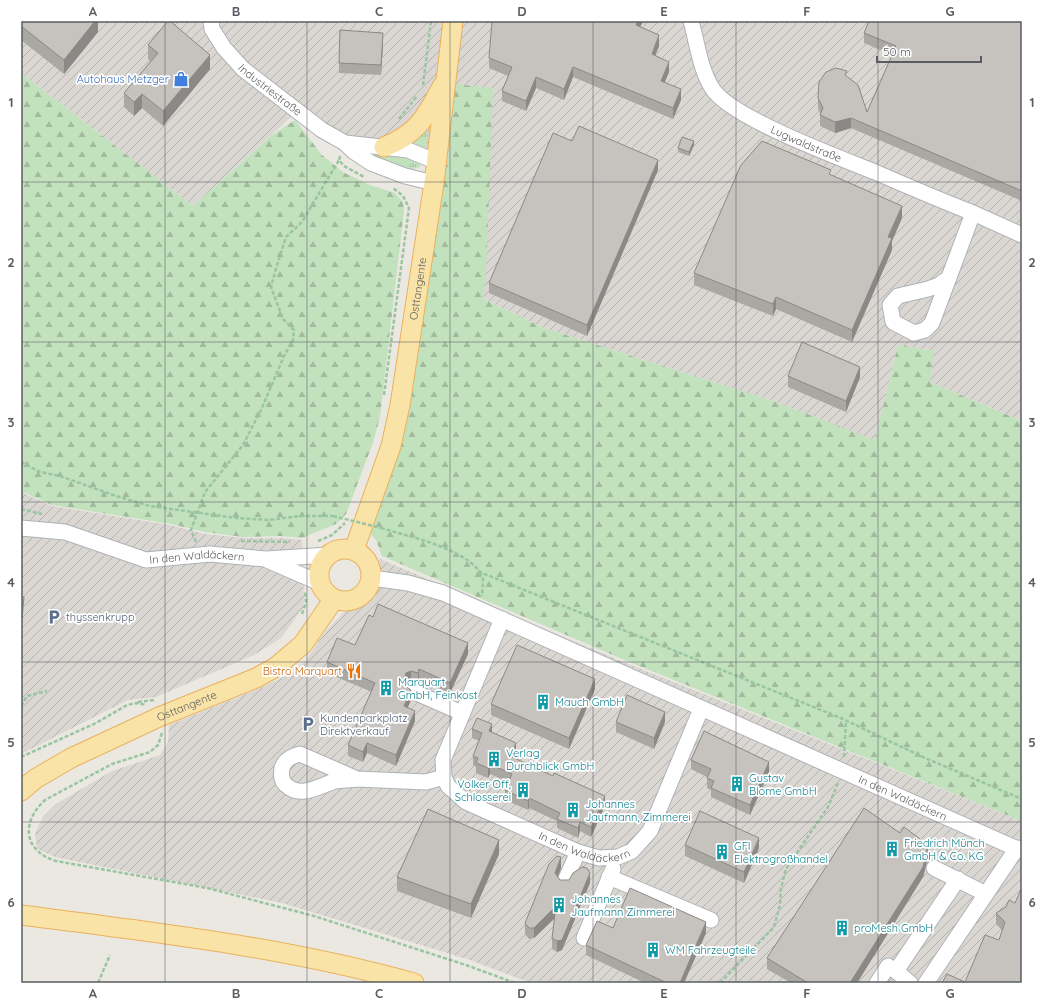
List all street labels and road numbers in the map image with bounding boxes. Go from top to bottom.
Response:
street label: Industriestraße [235,61,305,119]
street label: Lugwaldstraße [768,122,844,165]
street label: Osttangente [406,256,430,321]
street label: In den Waldäckern [149,547,245,567]
street label: Osttangente [155,688,219,724]
street label: In den Waldäckern [856,772,949,824]
street label: In den Waldäckern [537,828,632,866]

